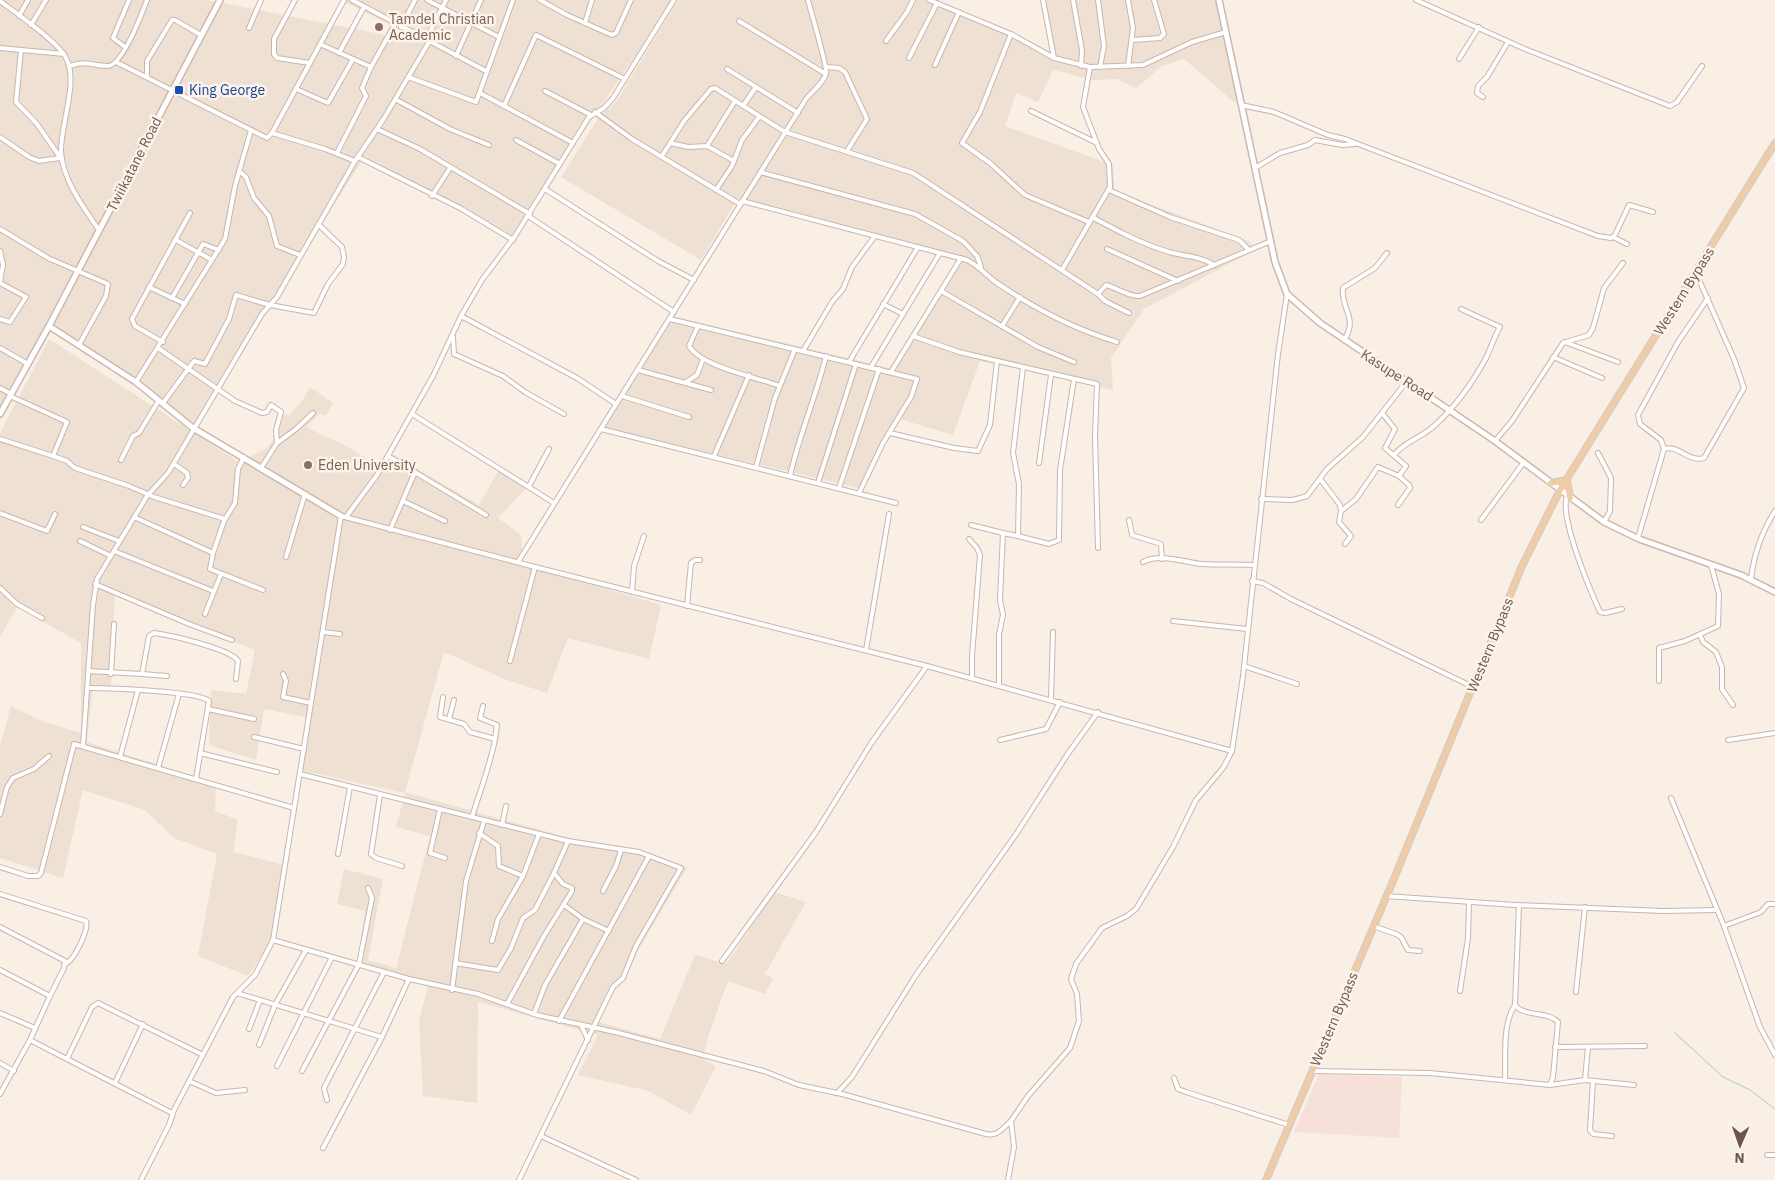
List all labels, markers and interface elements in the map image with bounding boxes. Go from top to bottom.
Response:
place label: Tamdel Christian Academic [389,10,495,44]
marker: Tamdel Christian Academic [373,21,385,33]
place label: King George [189,81,265,99]
marker: King George [173,84,185,96]
street label: Twiikatane Road [102,114,166,214]
street label: Western Bypass [1650,243,1718,338]
street label: Kasupe Road [1358,345,1436,405]
place label: Eden University [318,456,416,474]
marker: Eden University [302,459,314,471]
street label: Western Bypass [1463,595,1517,695]
street label: Western Bypass [1306,969,1362,1069]
north arrow [1715,1120,1765,1170]
text: N [1734,1149,1745,1167]

